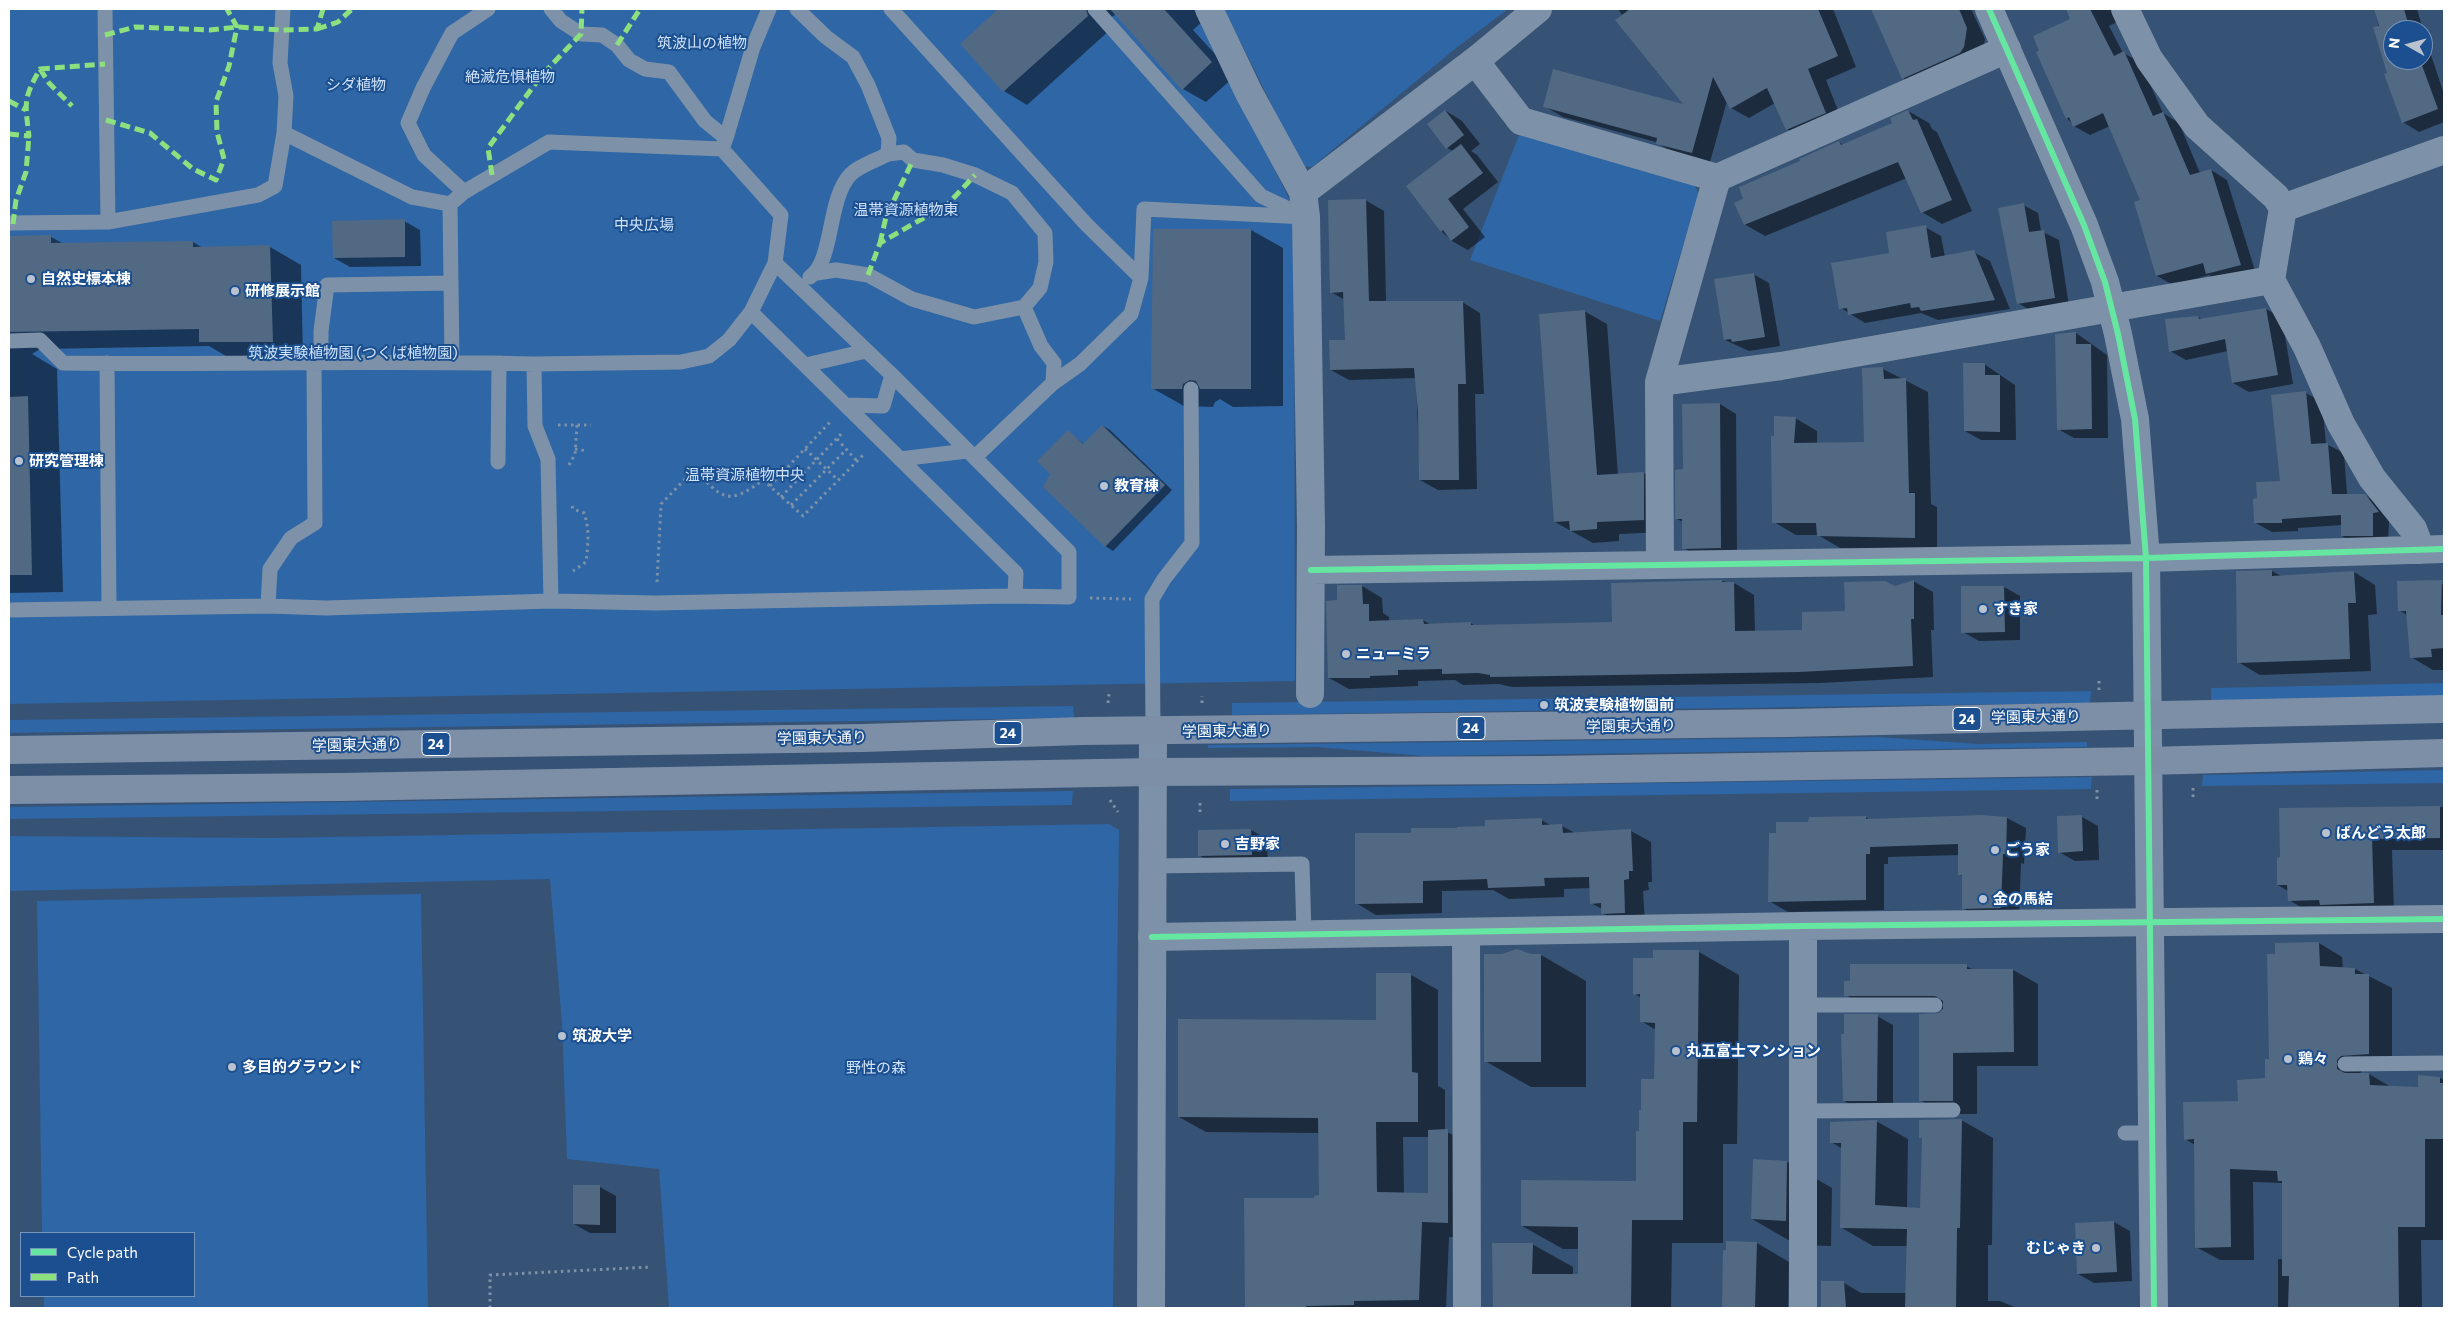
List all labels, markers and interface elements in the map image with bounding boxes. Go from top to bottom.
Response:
north arrow [2383,20,2433,70]
park label: 筑波山の植物 [657,34,747,52]
text: N [2385,37,2403,49]
park label: 絶滅危惧植物 [465,68,555,86]
park label: シダ植物 [326,76,386,94]
park label: 温帯資源植物東 [854,201,958,219]
park label: 中央広場 [614,216,674,234]
place label: 自然史標本棟 [41,270,131,288]
marker: 自然史標本棟 [25,273,37,285]
place label: 研修展示館 [245,282,320,300]
marker: 研修展示館 [229,285,241,297]
park label: 筑波実験植物園 (つくば植物園) [248,344,458,362]
place label: 研究管理棟 [29,452,104,470]
marker: 研究管理棟 [13,455,25,467]
park label: 温帯資源植物中央 [685,466,805,484]
place label: 教育棟 [1114,477,1159,495]
marker: 教育棟 [1098,480,1110,492]
place label: すき家 [1993,600,2038,618]
marker: すき家 [1977,603,1989,615]
place label: ニューミラ [1356,645,1431,663]
marker: ニューミラ [1340,648,1352,660]
place label: 筑波実験植物園前 [1554,696,1674,714]
marker: 筑波実験植物園前 [1538,699,1550,711]
street label: 学園東大通り [1991,707,2081,727]
road number: 24 [1953,708,1981,731]
road number: 24 [1457,716,1485,740]
street label: 学園東大通り [1586,716,1676,736]
road number: 24 [994,721,1022,744]
street label: 学園東大通り [1182,721,1272,741]
street label: 学園東大通り [777,728,867,748]
road number: 24 [422,732,450,756]
street label: 学園東大通り [312,735,402,755]
place label: ばんどう太郎 [2336,824,2426,842]
marker: ばんどう太郎 [2320,827,2332,839]
place label: 吉野家 [1235,835,1280,853]
marker: 吉野家 [1219,838,1231,850]
place label: ごう家 [2005,841,2050,859]
marker: ごう家 [1989,844,2001,856]
place label: 金の馬結 [1993,890,2053,908]
marker: 金の馬結 [1977,893,1989,905]
place label: 筑波大学 [572,1027,632,1045]
marker: 筑波大学 [556,1030,568,1042]
place label: 丸五富士マンション [1686,1042,1821,1060]
marker: 丸五富士マンション [1670,1045,1682,1057]
place label: 鶏々 [2298,1050,2328,1068]
marker: 鶏々 [2282,1053,2294,1065]
place label: 多目的グラウンド [242,1058,362,1076]
park label: 野性の森 [846,1059,906,1077]
marker: 多目的グラウンド [226,1061,238,1073]
legend [20,1232,195,1297]
place label: むじゃき [2026,1239,2086,1257]
marker: むじゃき [2090,1242,2102,1254]
text: Cycle path [67,1243,138,1261]
text: Path [67,1268,99,1286]

